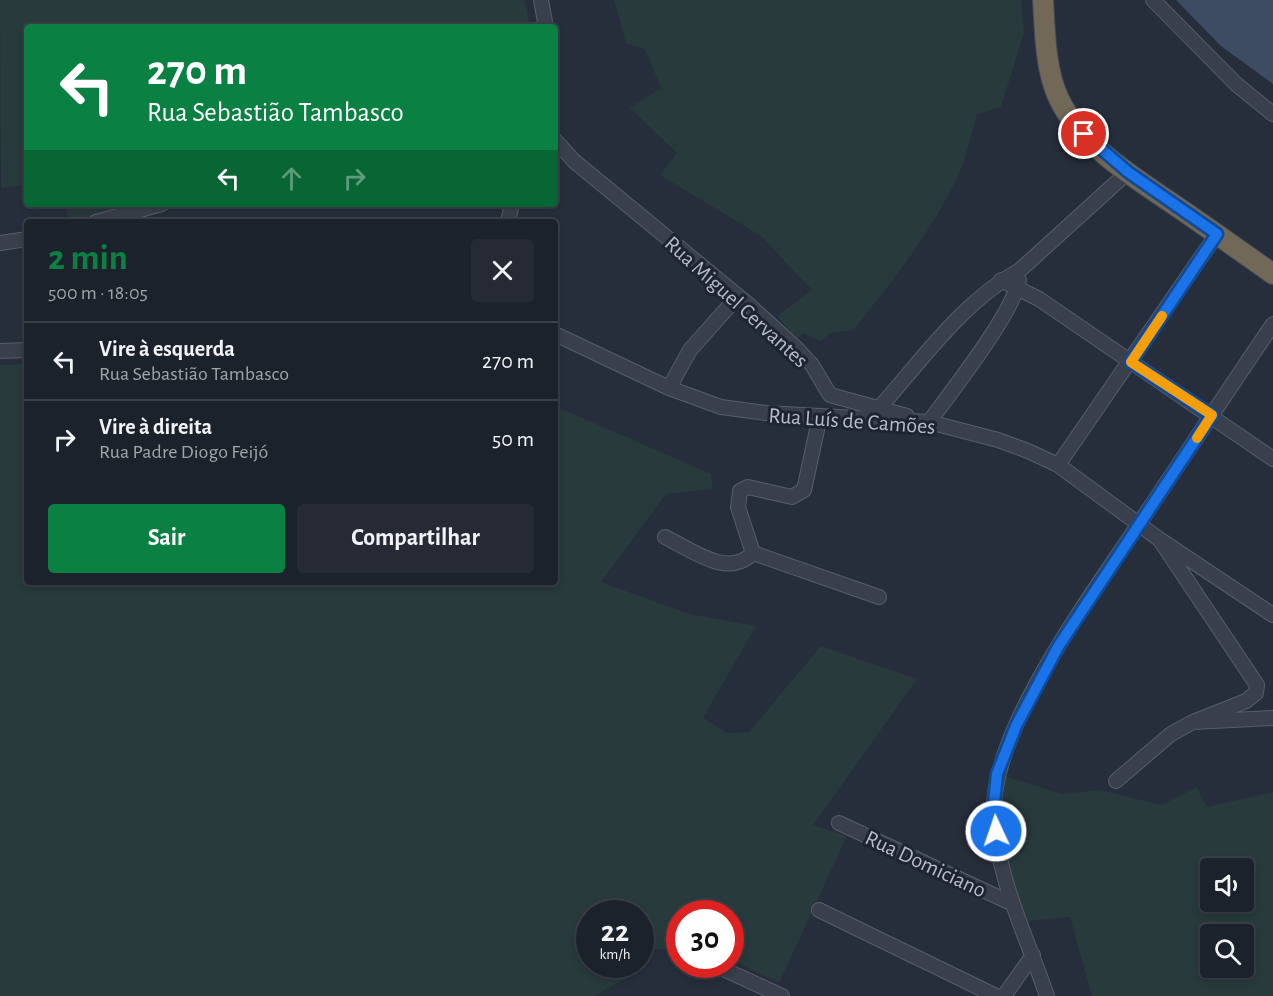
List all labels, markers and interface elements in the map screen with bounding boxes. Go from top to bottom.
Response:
icon: left [48,48,126,126]
text: 270 m [147,50,247,92]
text: Rua Sebastião Tambasco [147,99,404,126]
pin [1058,108,1109,159]
icon: arrive [1067,117,1100,150]
icon: left [212,162,245,195]
icon: ahead [275,162,308,195]
icon: right [338,162,371,195]
street label: Rua Miguel Cervantes [660,232,812,372]
button: close [471,239,534,302]
text: 2 min [48,240,128,276]
text: 500 m · 18:05 [48,283,148,303]
text: Vire à esquerda [99,338,235,360]
icon: left [48,345,81,378]
text: 270 m [482,350,534,372]
text: Rua Sebastião Tambasco [99,364,289,384]
street label: Rua Luís de Camões [768,404,936,438]
text: Vire à direita [99,416,212,438]
icon: right [48,423,81,456]
text: 50 m [492,428,534,450]
text: Rua Padre Diogo Feijó [99,442,268,462]
button: Sair [48,504,285,573]
button: Compartilhar [297,504,534,573]
position arrow [964,799,1028,863]
street label: Rua Domiciano [862,826,989,901]
map controls [1200,858,1254,978]
button: sound [1200,858,1254,912]
speed limit sign: 30 [666,900,744,978]
text: 22 [601,917,629,947]
button: search [1200,924,1254,978]
text: km/h [600,947,630,962]

